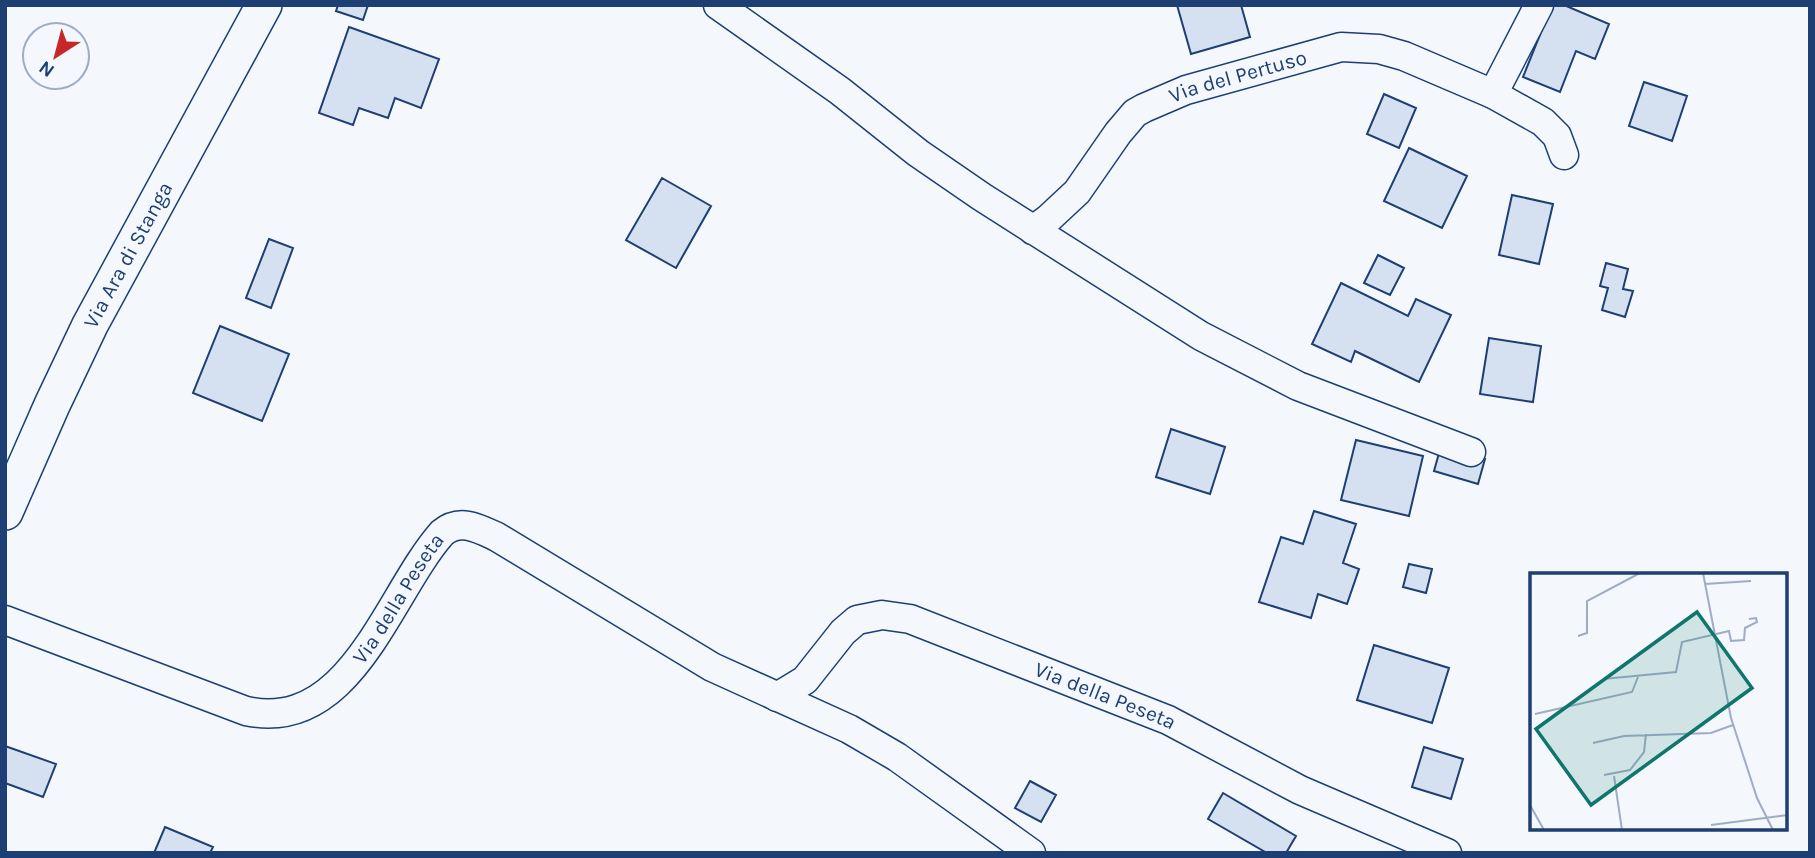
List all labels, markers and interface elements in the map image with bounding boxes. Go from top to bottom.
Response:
north arrow [21,21,91,91]
street label: Via del Pertuso [1165,45,1309,108]
text: N [35,56,59,82]
street label: Via Ara di Stanga [79,178,177,332]
street label: Via della Peseta [348,528,449,669]
inset map [1530,573,1787,830]
street label: Via della Peseta [1031,657,1180,734]

